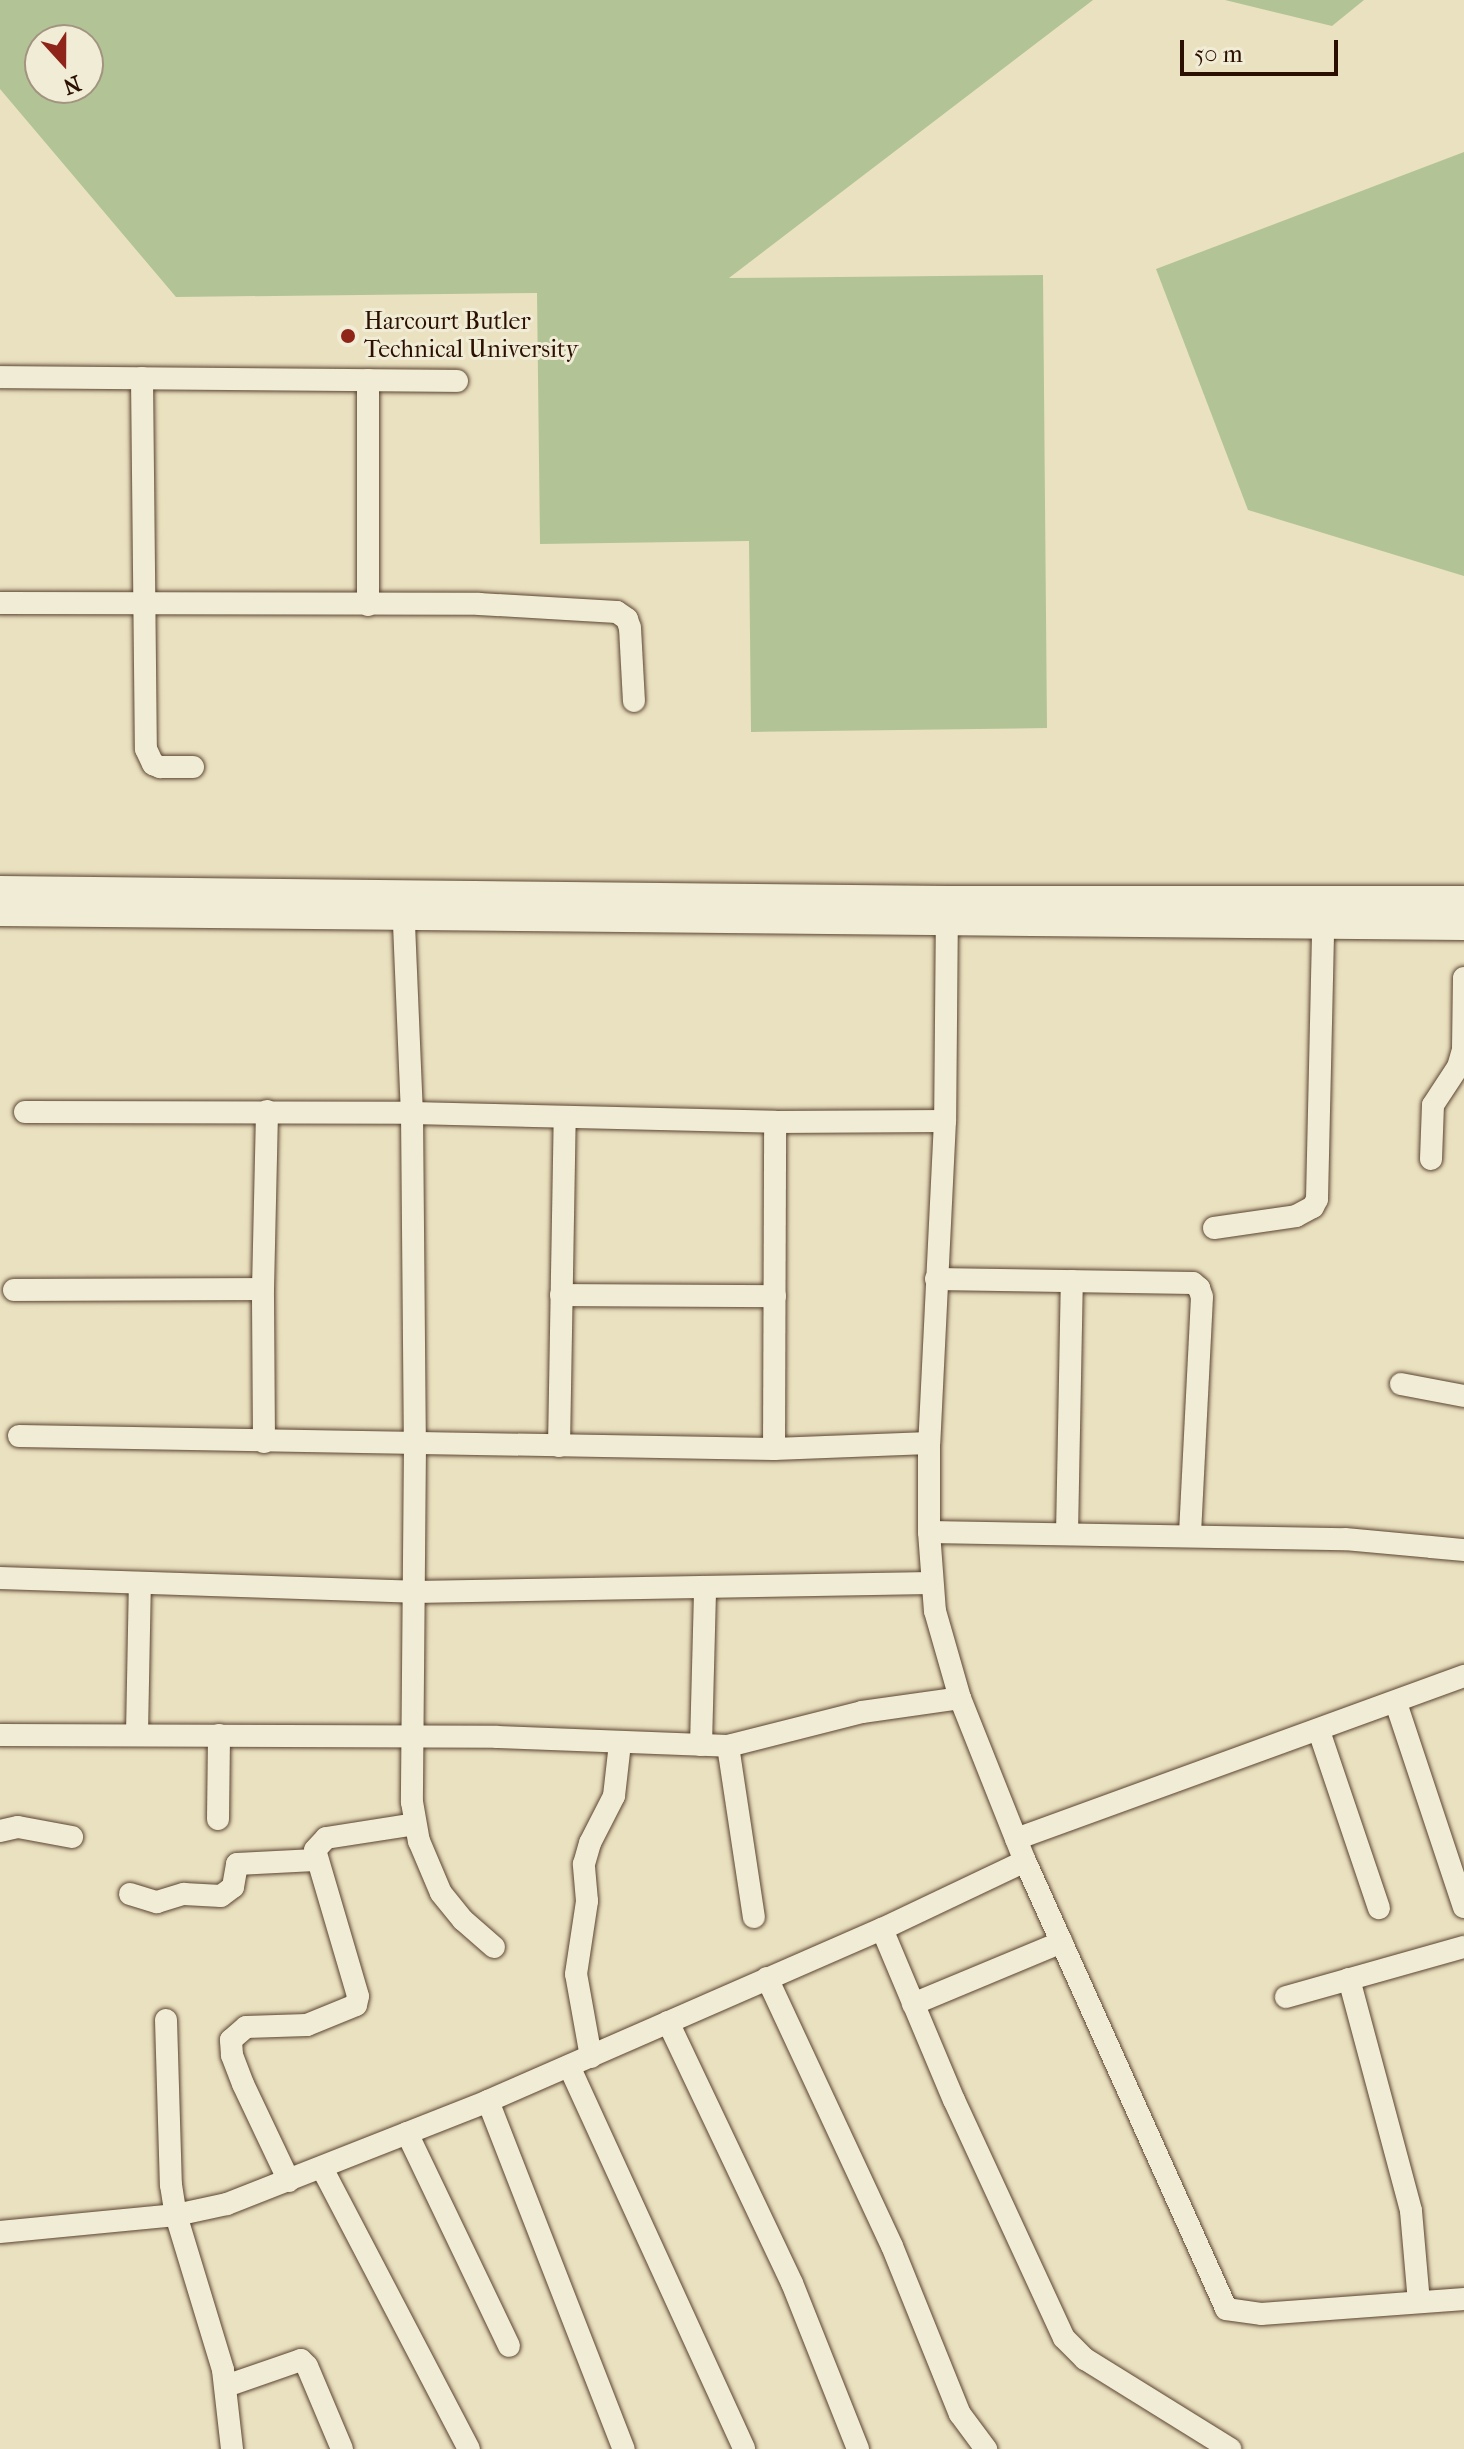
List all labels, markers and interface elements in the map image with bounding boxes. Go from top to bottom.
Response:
north arrow [24,24,104,104]
scale bar [1184,24,1342,74]
text: 50 m [1194,40,1243,68]
text: N [59,69,84,100]
place label: Harcourt Butler Technical University [364,308,578,364]
marker: Harcourt Butler Technical University [339,327,357,345]

